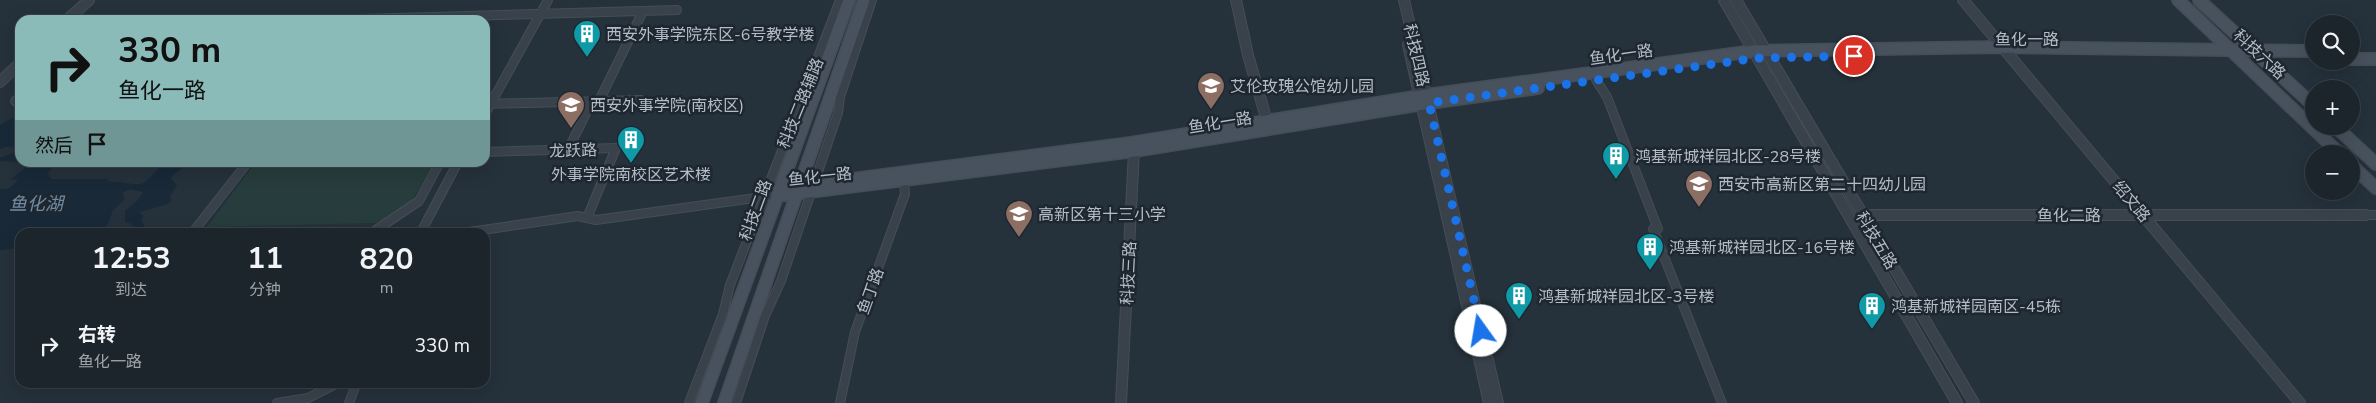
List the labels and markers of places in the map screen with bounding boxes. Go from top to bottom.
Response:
building icon: 西安外事学院东区-6号教学楼 [572,19,602,58]
place label: 西安外事学院东区-6号教学楼 [606,24,814,46]
pin [1833,35,1875,77]
school or university icon: 艾伦玫瑰公馆幼儿园 [1196,71,1226,110]
place label: 艾伦玫瑰公馆幼儿园 [1230,76,1374,98]
school or university icon: 西安外事学院(南校区) [556,90,586,129]
place label: 西安外事学院(南校区) [590,95,744,117]
building icon: 外事学院南校区艺术楼 [616,125,646,164]
building icon: 鸿基新城祥园北区-28号楼 [1601,141,1631,180]
place label: 鸿基新城祥园北区-28号楼 [1635,146,1821,168]
place label: 外事学院南校区艺术楼 [551,164,711,186]
school or university icon: 西安市高新区第二十四幼儿园 [1684,169,1714,208]
place label: 西安市高新区第二十四幼儿园 [1718,174,1926,196]
school or university icon: 高新区第十三小学 [1004,199,1034,238]
place label: 高新区第十三小学 [1038,204,1166,226]
building icon: 鸿基新城祥园北区-16号楼 [1635,232,1665,271]
place label: 鸿基新城祥园北区-16号楼 [1669,237,1855,259]
building icon: 鸿基新城祥园北区-3号楼 [1504,281,1534,320]
place label: 鸿基新城祥园北区-3号楼 [1538,286,1714,308]
building icon: 鸿基新城祥园南区-45栋 [1857,291,1887,330]
place label: 鸿基新城祥园南区-45栋 [1891,296,2061,318]

